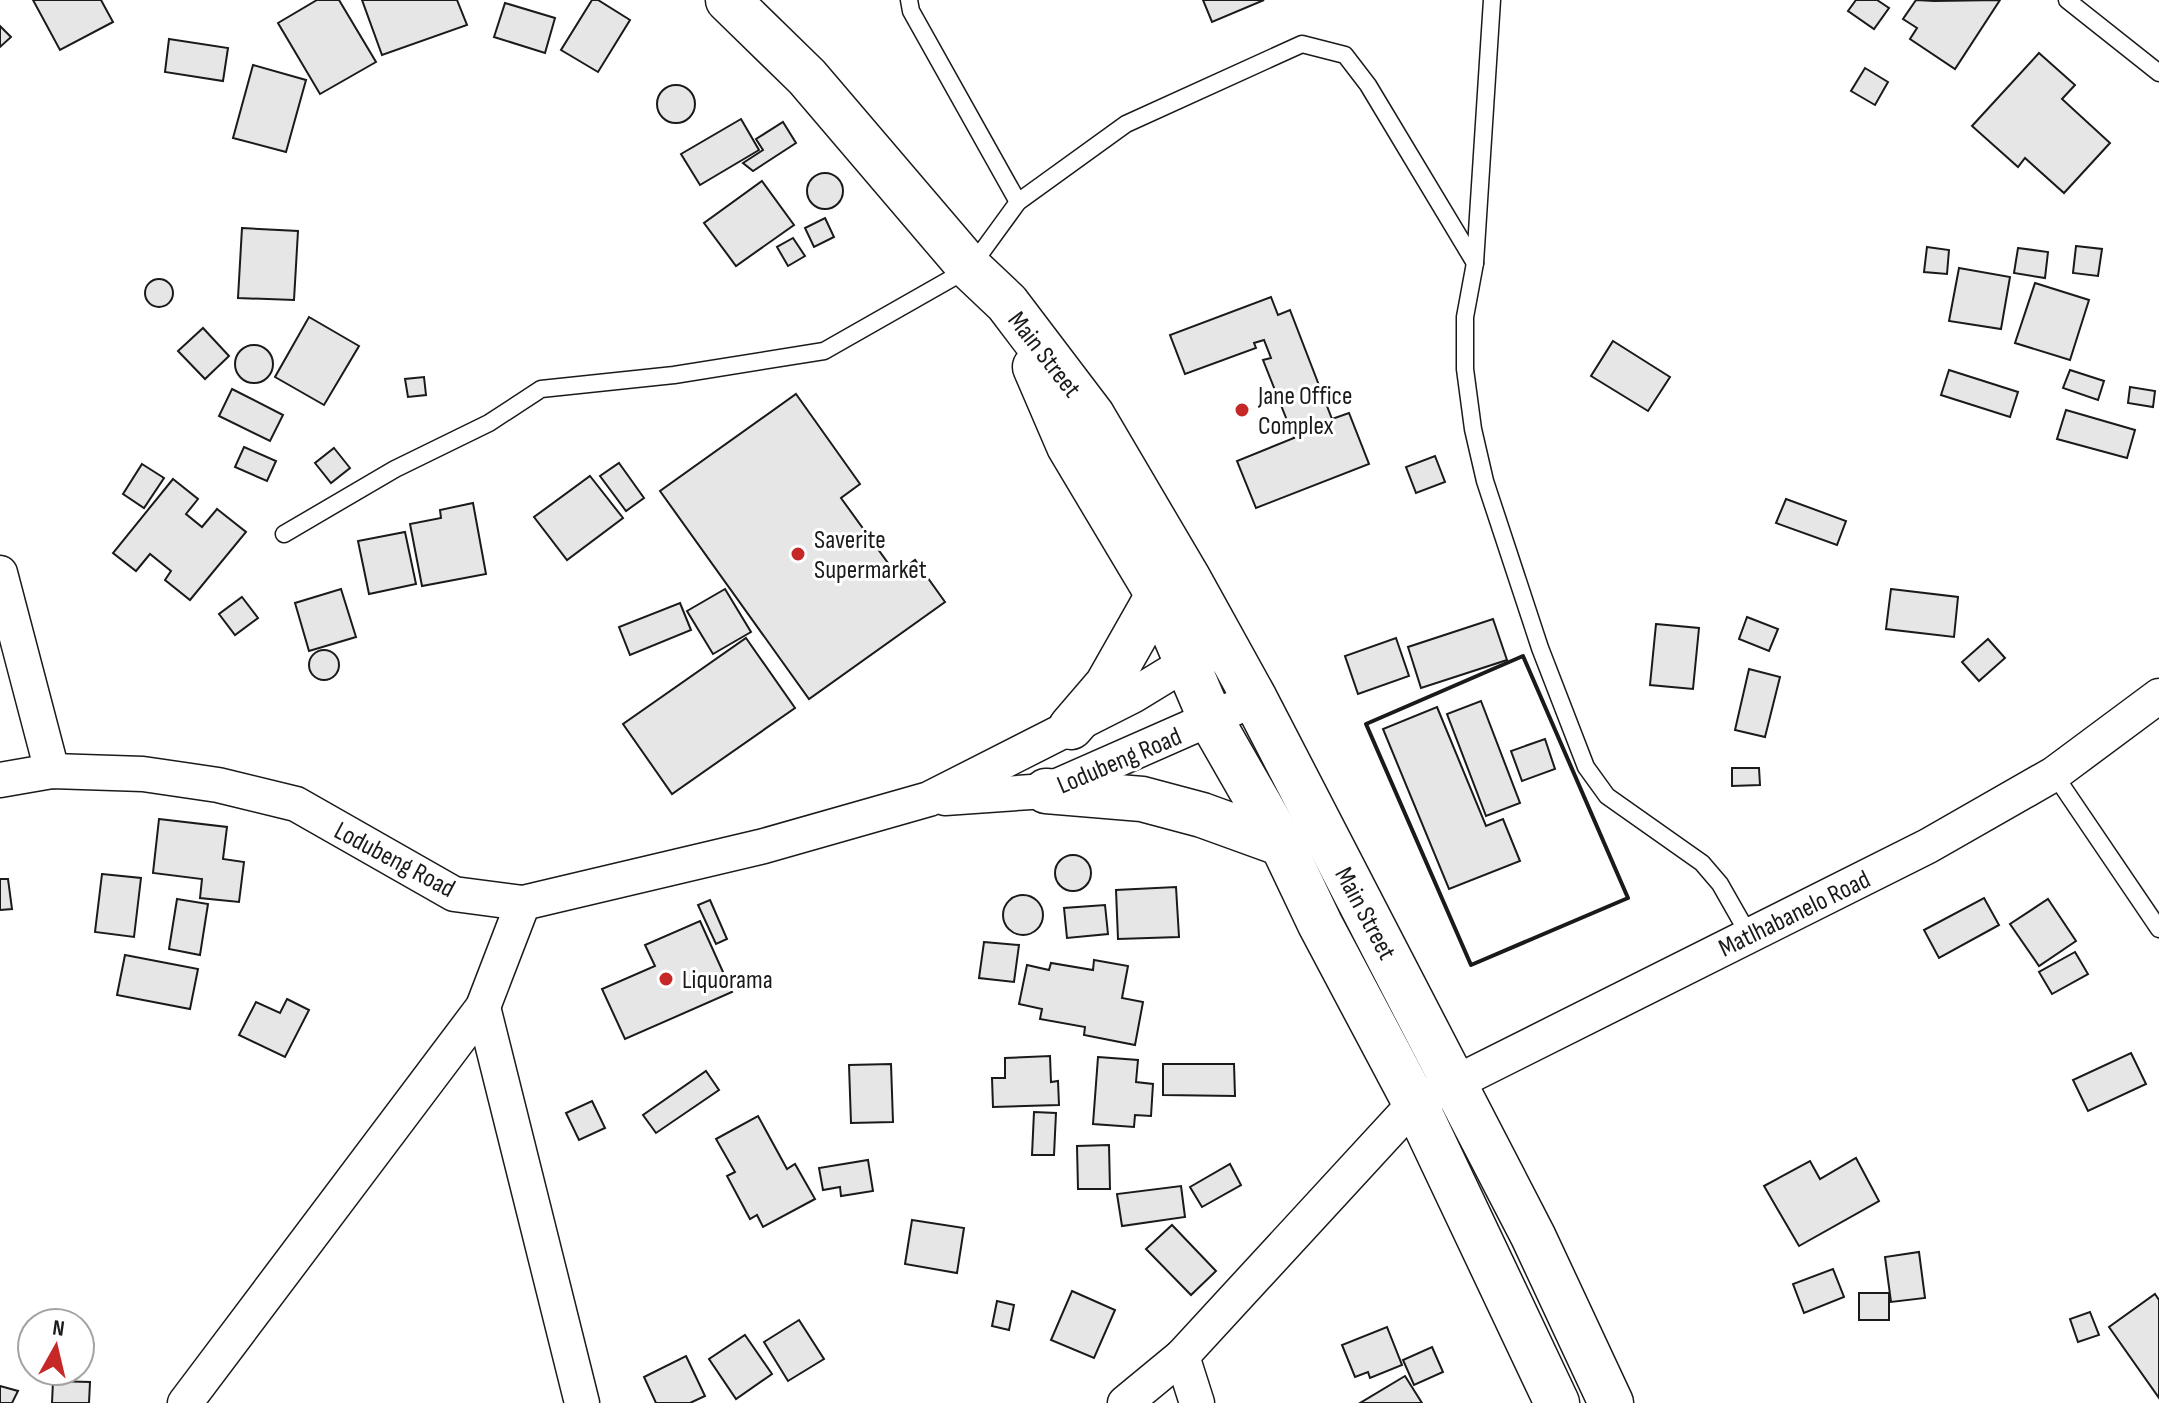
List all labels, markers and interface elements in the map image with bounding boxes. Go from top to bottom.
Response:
street label: Main Street [1001,306,1087,404]
place label: Jane Office Complex [1257,381,1352,442]
marker: Jane Office Complex [1233,401,1251,419]
place label: Saverite Supermarket [814,525,927,586]
marker: Saverite Supermarket [789,545,807,563]
street label: Lodubeng Road [1053,721,1186,801]
street label: Lodubeng Road [329,816,460,905]
street label: Main Street [1327,862,1402,965]
street label: Matlhabanelo Road [1714,864,1876,964]
place label: Liquorama [682,965,773,996]
marker: Liquorama [657,970,675,988]
north arrow [16,1307,96,1387]
text: N [51,1314,66,1343]

